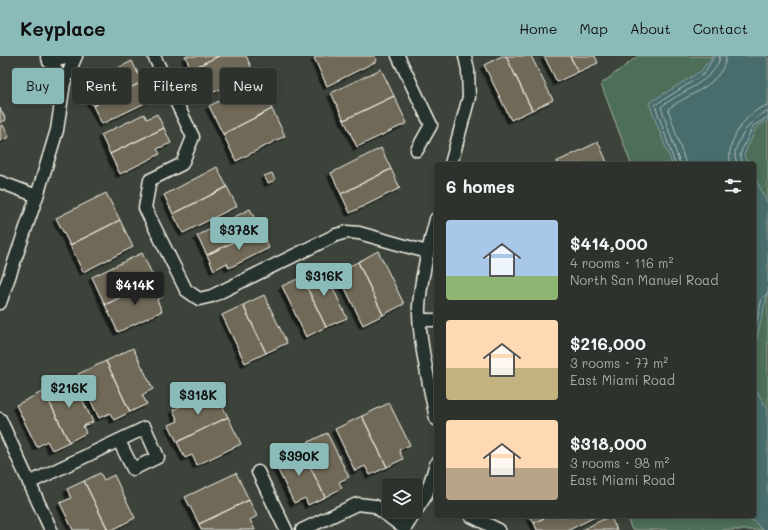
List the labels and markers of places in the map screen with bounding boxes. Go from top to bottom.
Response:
pin: $378K [211,217,267,251]
pin: $316K [296,263,352,297]
pin: $414K [107,272,163,306]
pin: $216K [41,375,97,409]
pin: $318K [170,382,226,416]
pin: $390K [271,443,327,477]

